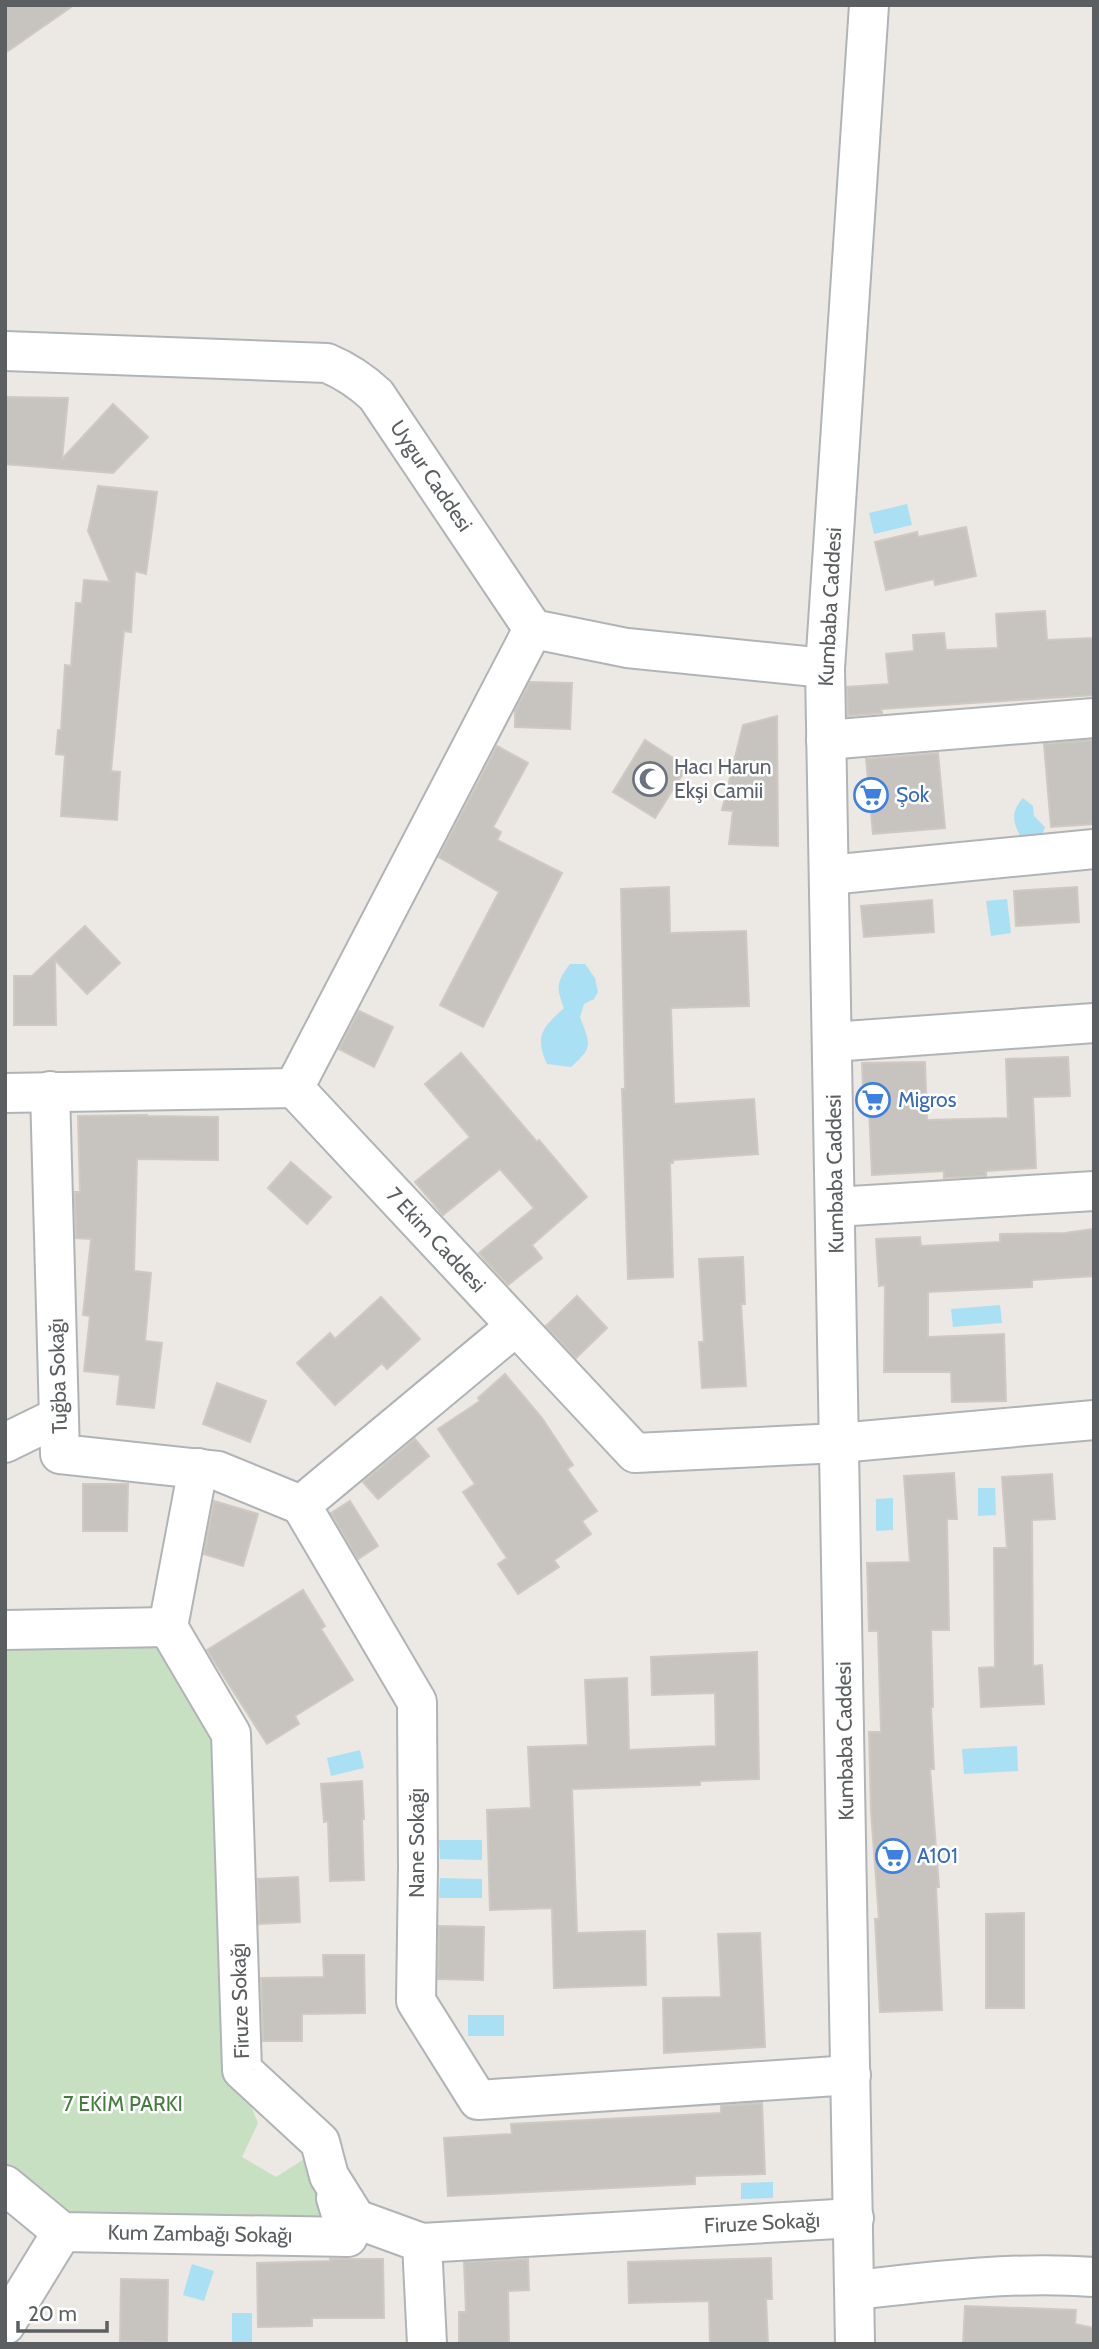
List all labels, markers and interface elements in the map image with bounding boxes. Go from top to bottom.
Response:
street label: Uygur Caddesi [385,415,478,536]
street label: Kumbaba Caddesi [813,527,846,687]
place label: Hacı Harun Ekşi Camii [674,754,771,803]
mosque icon: Hacı Harun Ekşi Camii [631,760,669,798]
supermarket icon: Şok [852,776,890,814]
place label: Şok [896,782,930,807]
supermarket icon: Migros [854,1081,892,1119]
place label: Migros [898,1087,957,1112]
street label: Kumbaba Caddesi [821,1094,848,1254]
street label: 7 Ekim Caddesi [381,1182,491,1297]
street label: Tuğba Sokağı [43,1318,72,1434]
street label: Kumbaba Caddesi [831,1661,858,1821]
street label: Nane Sokağı [404,1788,429,1898]
supermarket icon: A101 [874,1837,912,1875]
place label: A101 [917,1843,958,1868]
street label: Firuze Sokağı [225,1943,254,2060]
park label: 7 EKİM PARKI [63,2091,183,2116]
street label: Firuze Sokağı [703,2207,821,2238]
street label: Kum Zambağı Sokağı [107,2219,293,2248]
scale bar [18,2290,107,2334]
text: 20 m [28,2301,77,2326]

